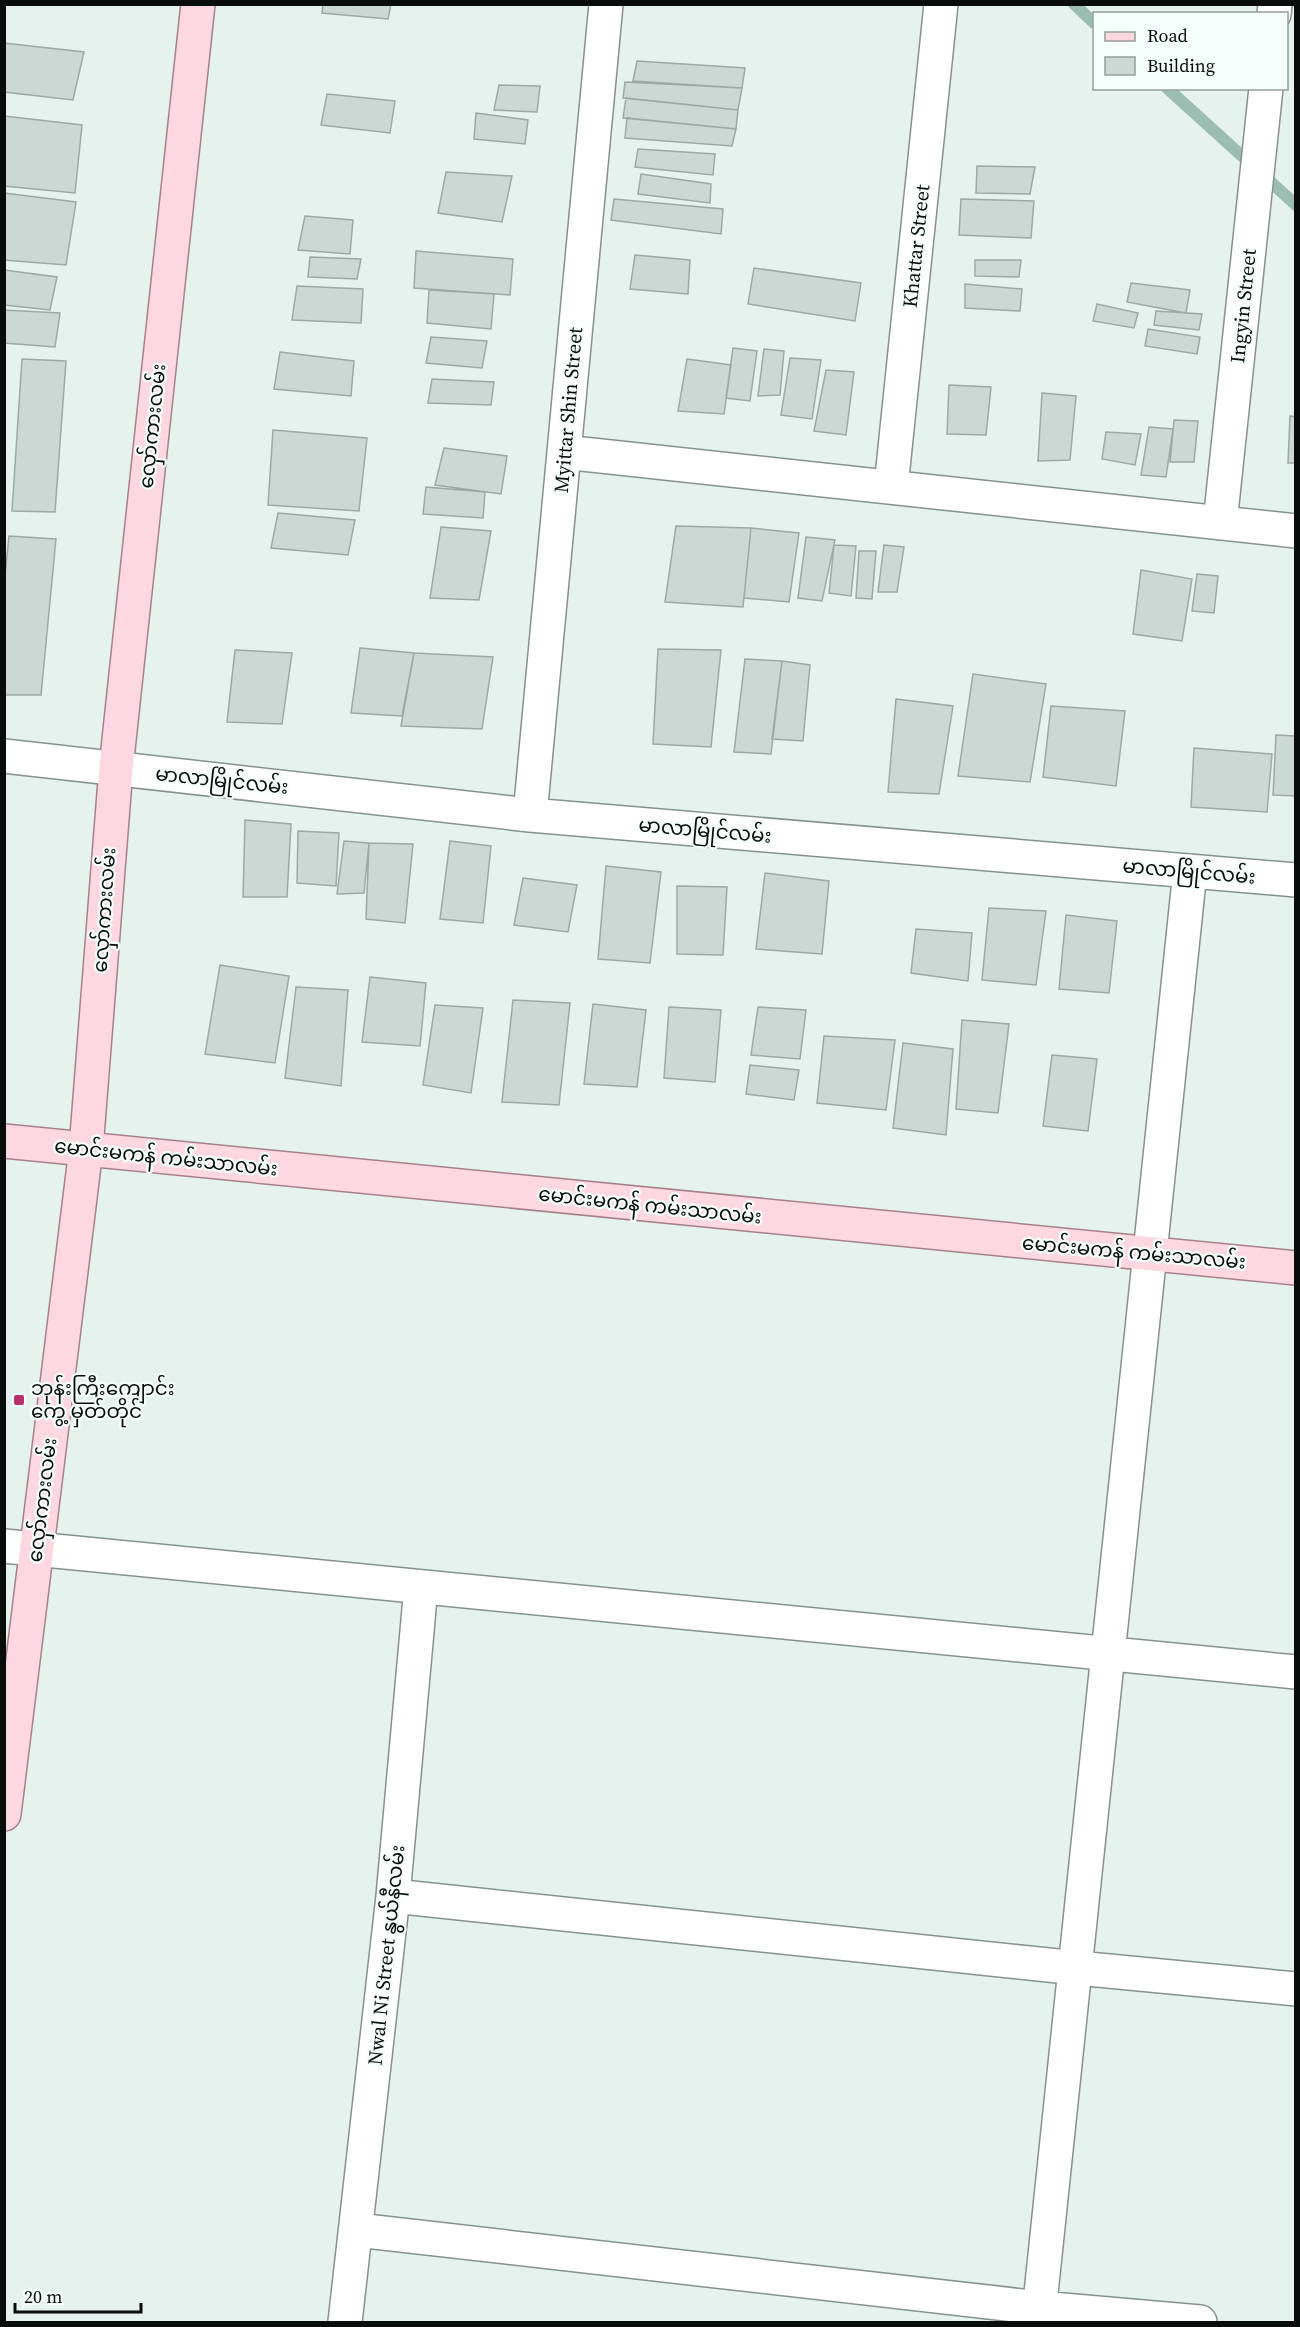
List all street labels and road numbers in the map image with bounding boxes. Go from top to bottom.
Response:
street label: Khattar Street [896,183,936,309]
street label: Ingyin Street [1223,247,1263,365]
street label: Myittar Shin Street [547,325,589,494]
street label: လှော်ကားလမ်း [132,362,175,490]
street label: မာလာမြိုင်လမ်း [154,759,290,803]
street label: မာလာမြိုင်လမ်း [637,810,773,852]
street label: လှော်ကားလမ်း [86,846,125,974]
street label: မာလာမြိုင်လမ်း [1121,851,1257,893]
street label: မောင်းမကန် ကမ်းသာလမ်း [53,1131,279,1185]
street label: မောင်းမကန် ကမ်းသာလမ်း [537,1179,763,1233]
street label: မောင်းမကန် ကမ်းသာလမ်း [1021,1228,1247,1278]
street label: လှော်ကားလမ်း [20,1436,67,1564]
street label: Nwal Ni Street နွယ်နီလမ်း [361,1844,413,2067]

